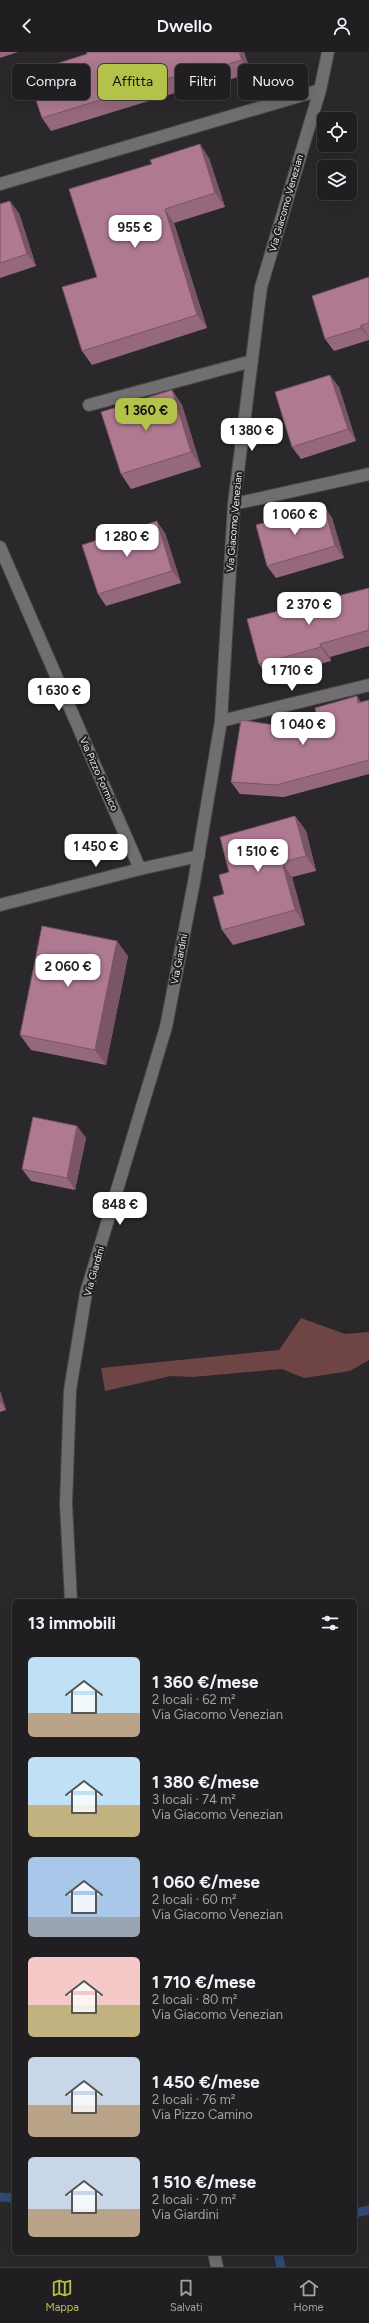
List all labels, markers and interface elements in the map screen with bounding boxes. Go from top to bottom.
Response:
icon: back [16,15,38,37]
text: Dwello [157,15,212,37]
icon: person [331,15,353,37]
chip: Compra [12,64,90,100]
chip: Affitta [98,64,167,100]
chip: Filtri [175,64,230,100]
chip: Nuovo [238,64,308,100]
map controls [317,112,357,200]
button: locate [317,112,357,152]
street label: Via Giacomo Venezian [266,152,306,253]
button: layers [317,160,357,200]
pin: 955 € [107,215,163,249]
text: 955 € [118,220,152,235]
pin: 1 360 € [109,398,183,432]
text: 1 360 € [124,403,168,418]
pin: 1 380 € [215,418,289,452]
text: 1 380 € [230,423,274,438]
street label: Via Giacomo Venezian [223,471,245,573]
pin: 1 060 € [258,502,332,536]
text: 1 060 € [272,507,318,522]
pin: 1 280 € [90,524,164,558]
text: 1 280 € [105,529,149,544]
pin: 2 370 € [272,592,346,626]
text: 2 370 € [286,597,332,612]
pin: 1 710 € [255,658,329,692]
text: 1 710 € [271,663,313,678]
pin: 1 630 € [22,678,96,712]
text: 1 630 € [37,683,81,698]
pin: 1 040 € [266,712,340,746]
text: 1 040 € [280,717,326,732]
street label: Via Pizzo Formico [77,735,121,813]
pin: 1 450 € [59,834,133,868]
text: 1 450 € [74,839,118,854]
pin: 1 510 € [221,839,295,873]
text: 1 510 € [237,844,279,859]
street label: Via Giardini [168,933,190,985]
pin: 2 060 € [31,954,105,988]
text: 2 060 € [44,959,92,974]
pin: 848 € [92,1192,148,1226]
text: 848 € [102,1197,138,1212]
street label: Via Giardini [81,1245,107,1297]
icon: filters [319,1612,341,1634]
text: 13 immobili [28,1613,116,1633]
text: 1 360 €/mese [152,1672,258,1692]
icon: home [60,1673,108,1721]
text: 2 locali · 62 m² [152,1692,236,1707]
text: Via Giacomo Venezian [152,1707,283,1722]
text: 1 380 €/mese [152,1772,259,1792]
icon: home [60,1773,108,1821]
text: 3 locali · 74 m² [152,1792,236,1807]
text: Via Giacomo Venezian [152,1807,283,1822]
text: 1 060 €/mese [152,1872,260,1892]
icon: home [60,1873,108,1921]
text: 2 locali · 60 m² [152,1892,237,1907]
text: Via Giacomo Venezian [152,1907,283,1922]
text: 1 710 €/mese [152,1972,256,1992]
icon: home [60,1973,108,2021]
text: 2 locali · 80 m² [152,1992,237,2007]
text: Via Giacomo Venezian [152,2007,283,2022]
text: 1 450 €/mese [152,2072,260,2092]
icon: home [60,2073,108,2121]
text: 2 locali · 76 m² [152,2092,235,2107]
text: Via Pizzo Camino [152,2107,253,2122]
text: 1 510 €/mese [152,2172,256,2192]
icon: home [60,2173,108,2221]
text: 2 locali · 70 m² [152,2192,236,2207]
text: Via Giardini [152,2207,219,2222]
tab: Mappa [45,2277,79,2314]
tab: Salvati [170,2277,203,2314]
tab: Home [294,2277,324,2314]

